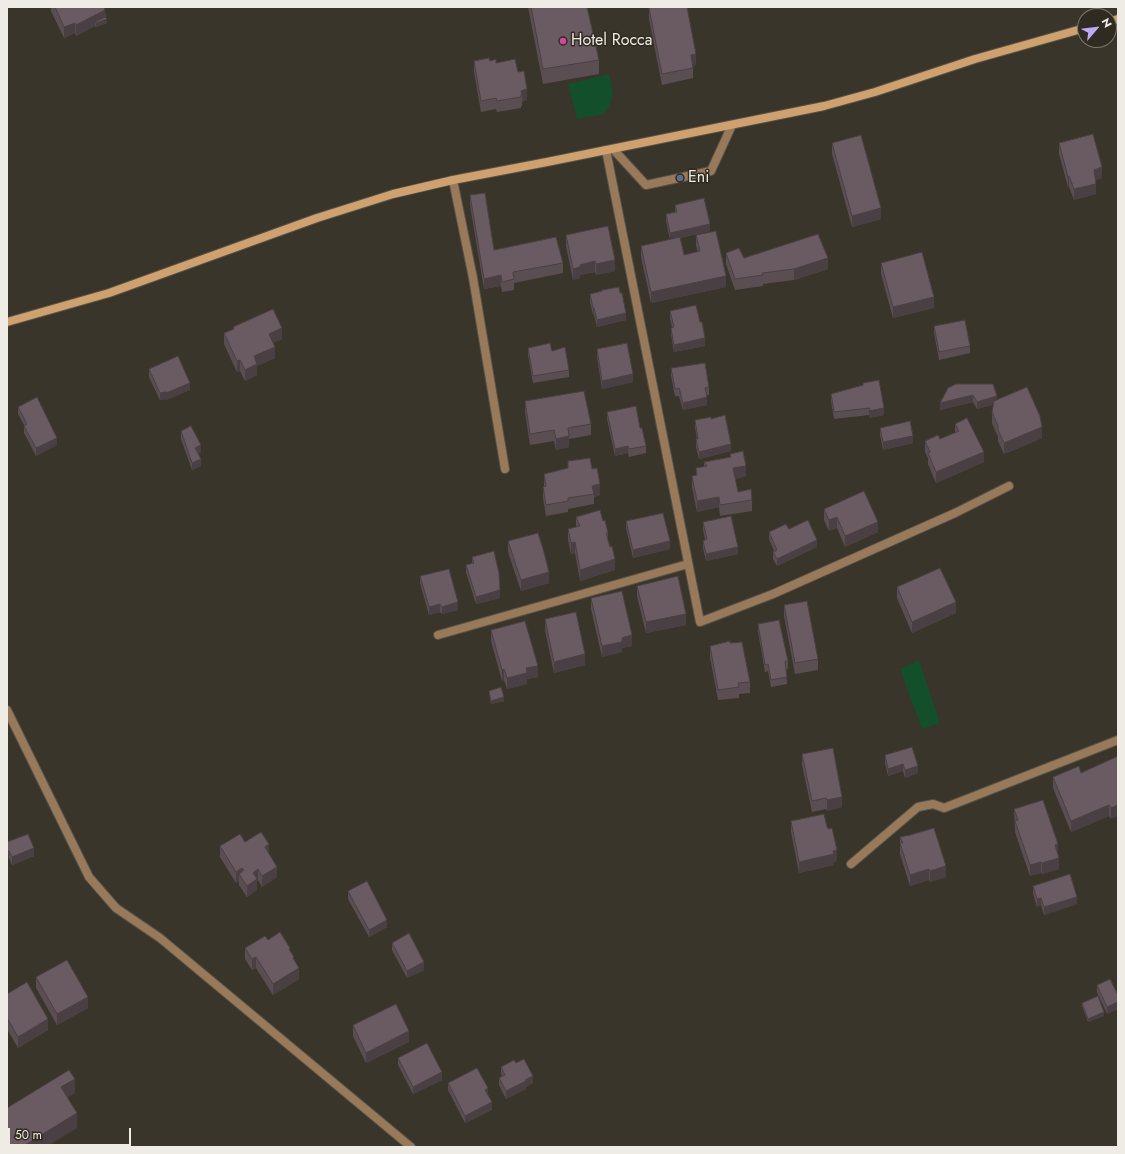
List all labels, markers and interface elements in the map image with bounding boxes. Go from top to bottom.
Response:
north arrow [1077,8,1117,48]
text: N [1098,15,1116,30]
place label: Hotel Rocca [571,31,652,51]
marker: Hotel Rocca [558,36,568,46]
place label: Eni [688,168,709,188]
marker: Eni [675,173,685,183]
scale bar [10,1120,133,1146]
text: 50 m [15,1126,42,1144]

